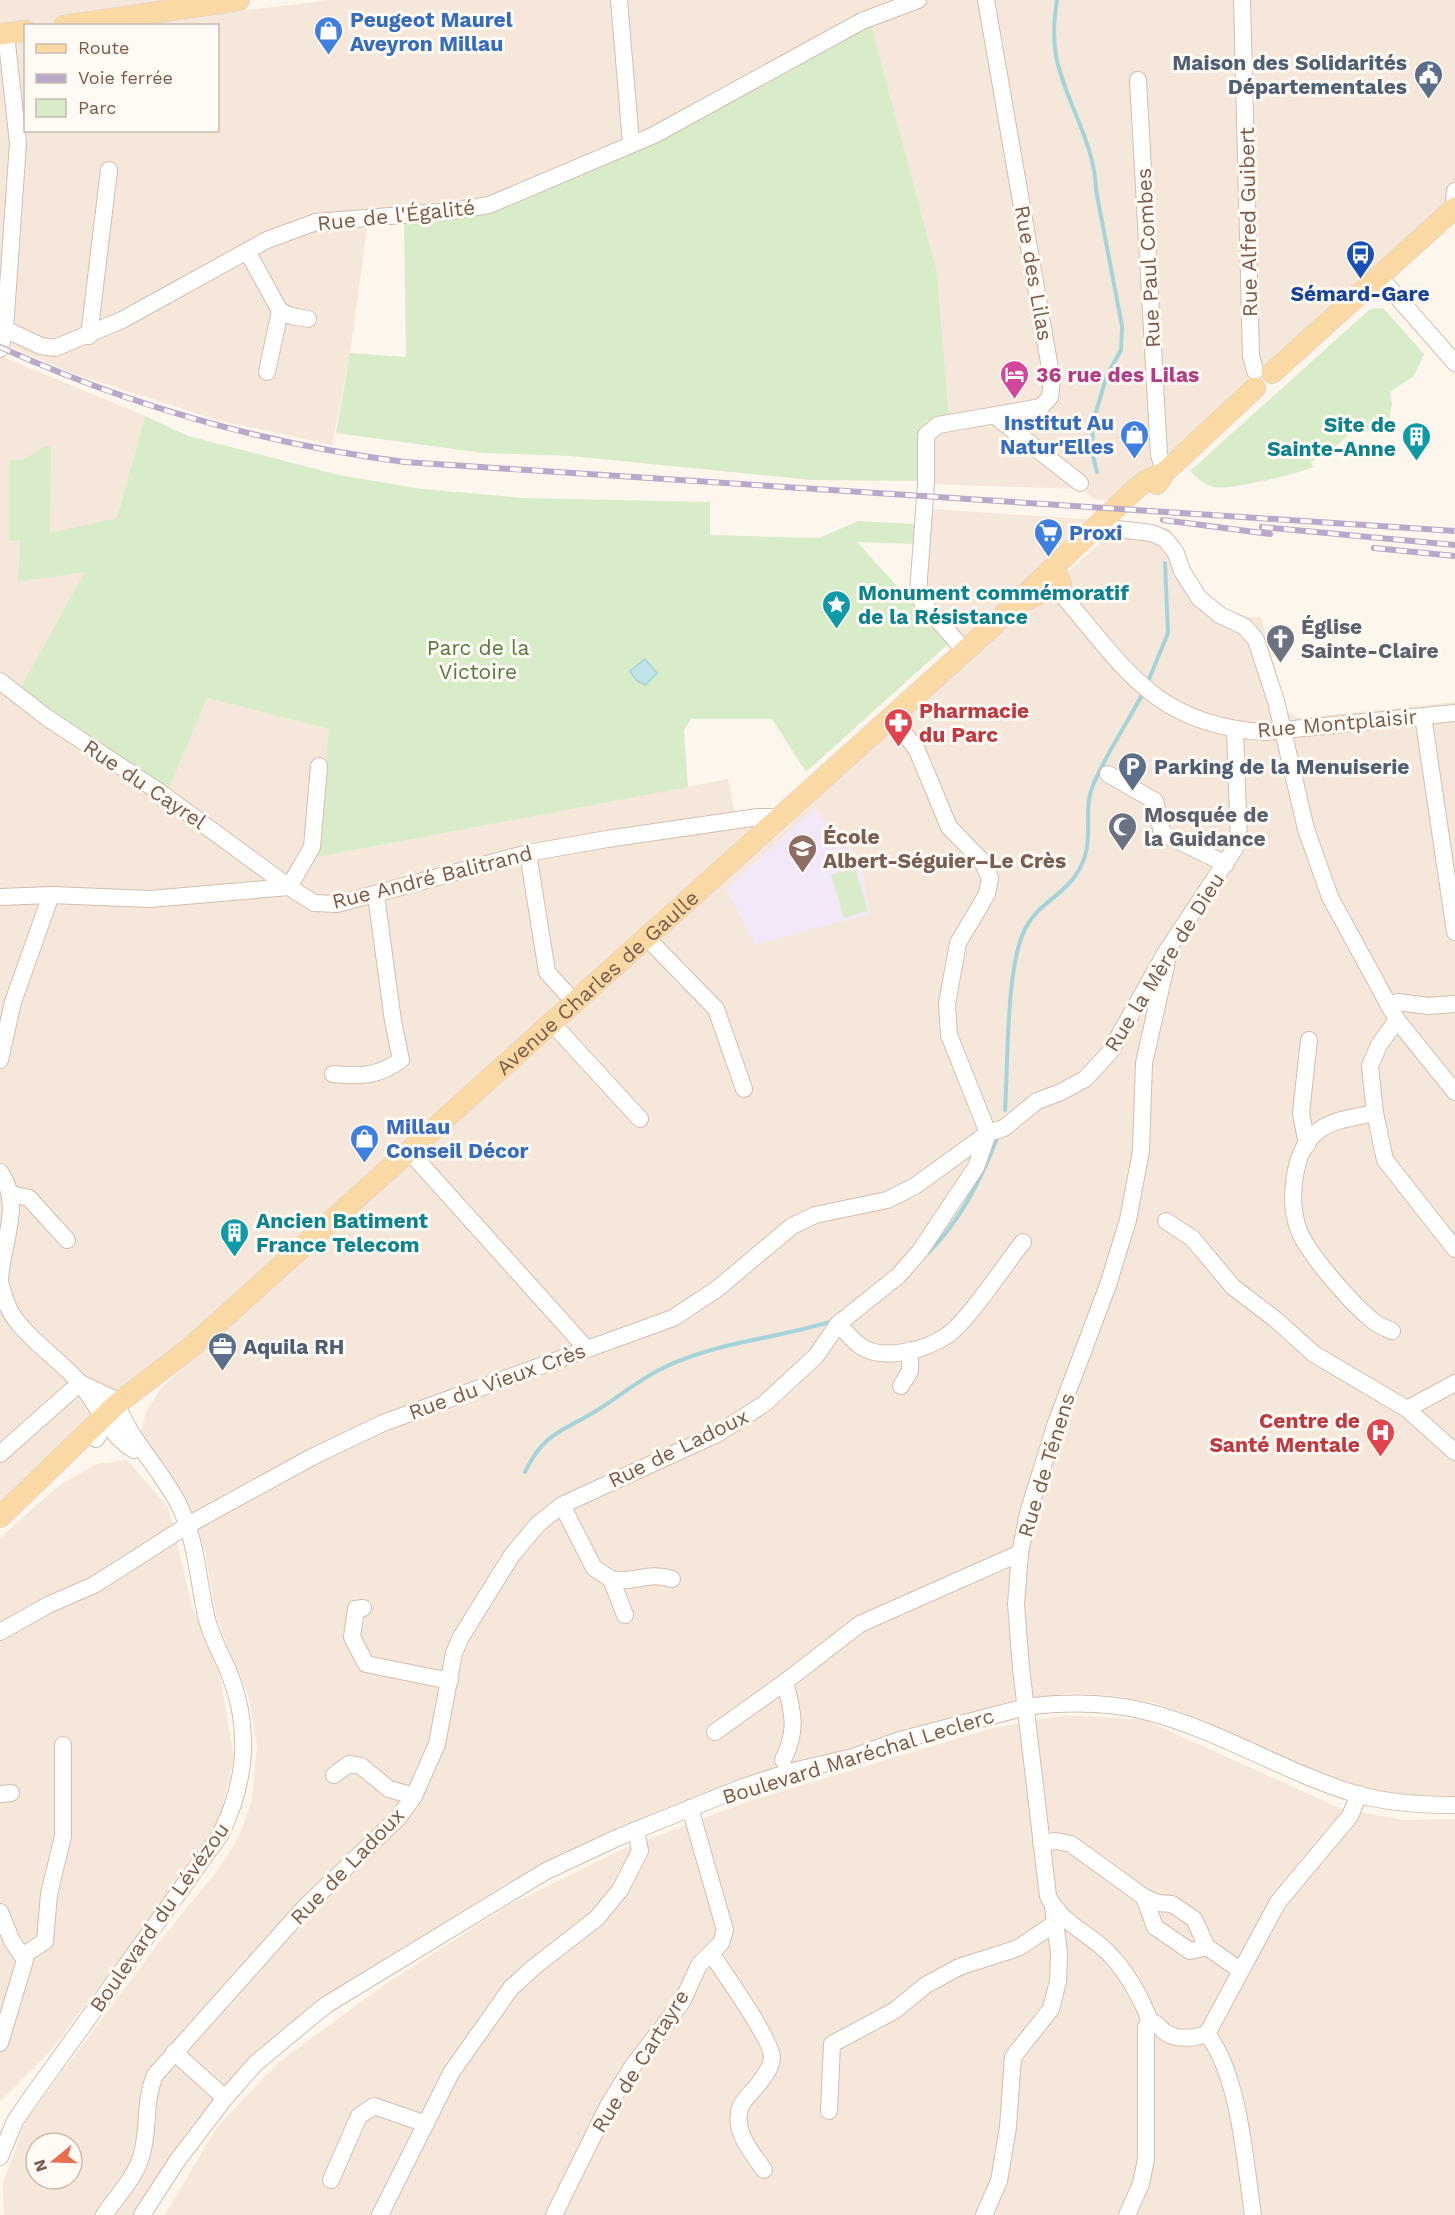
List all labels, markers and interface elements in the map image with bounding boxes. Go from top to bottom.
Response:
place label: Peugeot Maurel Aveyron Millau [350,7,513,56]
shop icon: Peugeot Maurel Aveyron Millau [313,15,345,57]
legend [24,24,219,132]
text: Route [78,37,130,58]
place label: Maison des Solidarités Départementales [1172,50,1407,99]
public building icon: Maison des Solidarités Départementales [1412,58,1444,100]
text: Voie ferrée [78,67,173,88]
text: Parc [78,97,116,118]
street label: Rue Alfred Guibert [1234,127,1262,317]
street label: Rue Paul Combes [1131,168,1165,348]
street label: Rue de l'Égalité [316,194,476,236]
street label: Rue des Lilas [1010,203,1058,343]
bus stop icon: Sémard-Gare [1344,238,1376,280]
place label: Sémard-Gare [1290,281,1430,306]
hotel icon: 36 rue des Lilas [999,358,1031,400]
place label: 36 rue des Lilas [1036,362,1199,387]
place label: Institut Au Natur'Elles [1000,410,1114,459]
place label: Site de Sainte-Anne [1267,412,1396,461]
shop icon: Institut Au Natur'Elles [1119,418,1151,460]
building icon: Site de Sainte-Anne [1401,420,1433,462]
supermarket icon: Proxi [1032,516,1064,558]
place label: Proxi [1069,520,1122,545]
place label: Monument commémoratif de la Résistance [858,580,1129,629]
place icon: Monument commémoratif de la Résistance [821,588,853,630]
place label: Église Sainte-Claire [1301,614,1439,663]
church icon: Église Sainte-Claire [1264,622,1296,664]
park label: Parc de la Victoire [427,635,529,684]
place label: Pharmacie du Parc [919,698,1029,747]
street label: Rue Montplaisir [1256,704,1418,742]
pharmacy icon: Pharmacie du Parc [882,706,914,748]
street label: Rue du Cayrel [79,734,212,835]
parking icon: Parking de la Menuiserie [1117,750,1149,792]
place label: Parking de la Menuiserie [1154,754,1409,779]
place label: Mosquée de la Guidance [1144,802,1269,851]
mosque icon: Mosquée de la Guidance [1107,810,1139,852]
place label: École Albert-Séguier–Le Crès [823,824,1066,873]
school or university icon: École Albert-Séguier–Le Crès [786,832,818,874]
street label: Rue André Balitrand [329,840,535,914]
street label: Rue la Mère de Dieu [1099,868,1229,1056]
street label: Avenue Charles de Gaulle [491,885,703,1079]
place label: Millau Conseil Décor [386,1114,529,1163]
shop icon: Millau Conseil Décor [349,1122,381,1164]
place label: Ancien Batiment France Telecom [256,1208,428,1257]
building icon: Ancien Batiment France Telecom [219,1216,251,1258]
office icon: Aquila RH [206,1330,238,1372]
place label: Aquila RH [243,1334,344,1359]
street label: Rue du Vieux Crès [405,1337,589,1425]
street label: Rue de Ténens [1012,1390,1080,1540]
street label: Rue de Ladoux [604,1403,752,1493]
place label: Centre de Santé Mentale [1209,1408,1360,1457]
hospital icon: Centre de Santé Mentale [1365,1416,1397,1458]
street label: Boulevard Maréchal Leclerc [719,1703,997,1809]
street label: Rue de Ladoux [285,1802,409,1930]
street label: Boulevard du Lévézou [84,1817,234,2017]
street label: Rue de Cartayre [586,1985,694,2137]
north arrow [24,2131,84,2191]
text: N [29,2157,51,2174]

